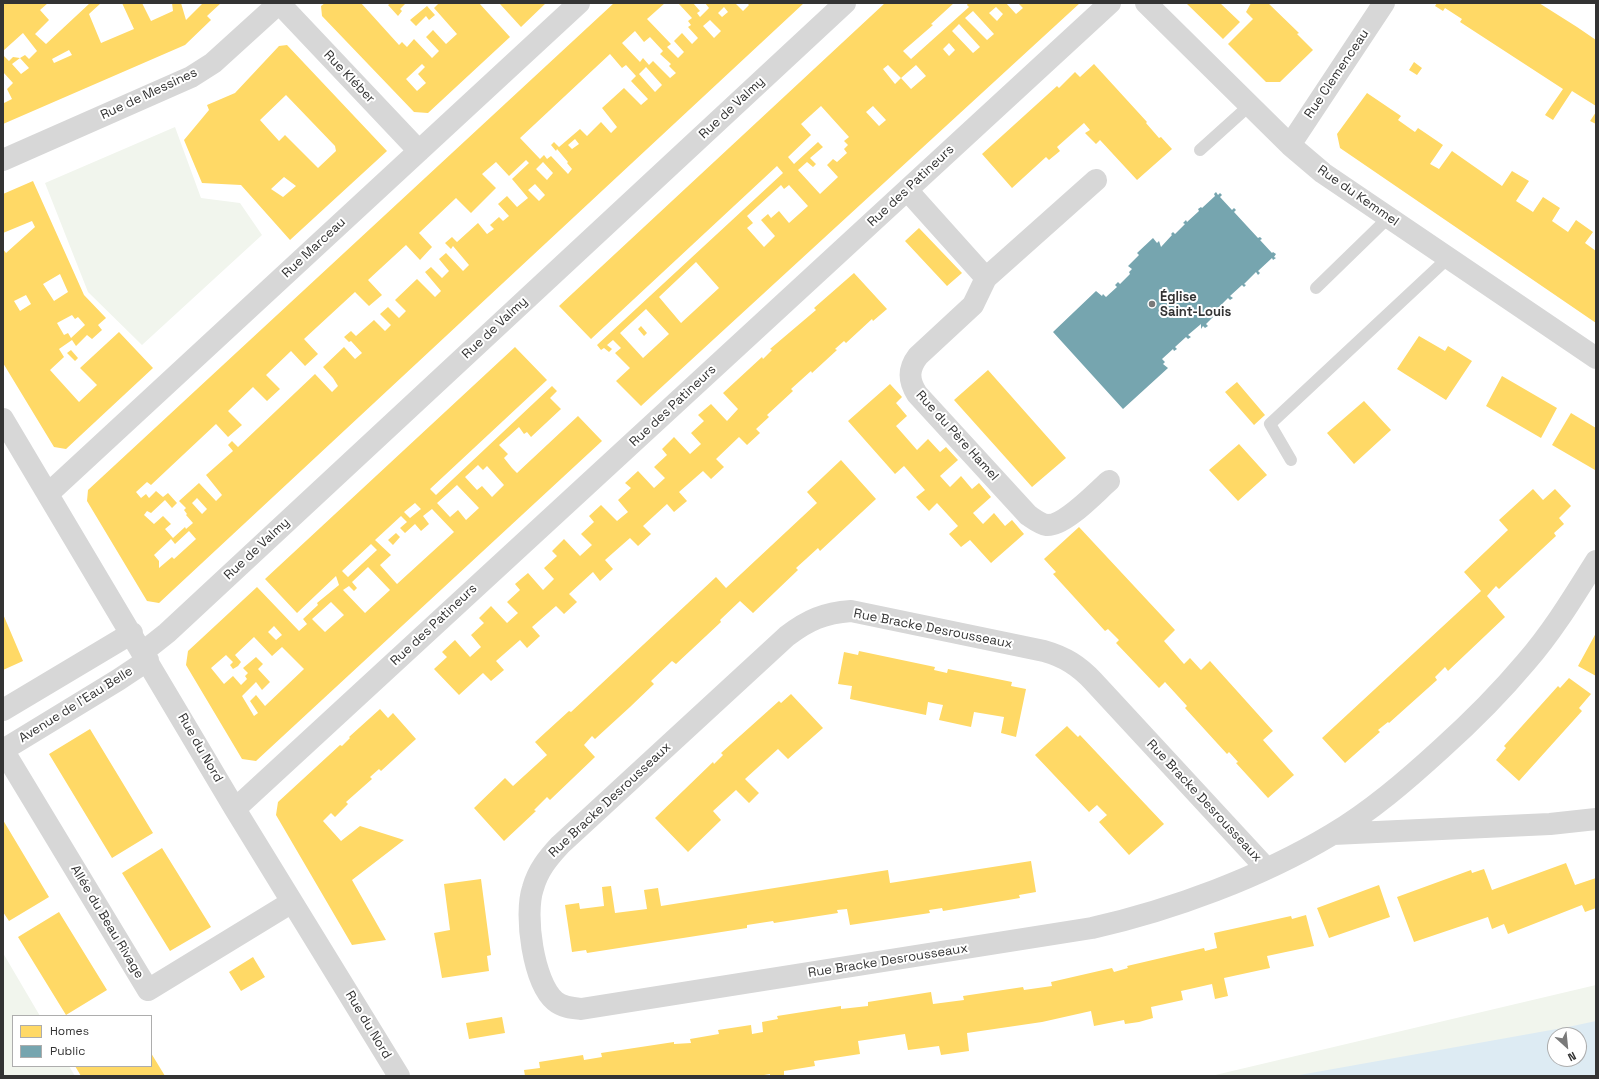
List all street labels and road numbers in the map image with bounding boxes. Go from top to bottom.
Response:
street label: Rue Clemenceau [1301,27,1373,121]
street label: Rue Kléber [320,47,378,107]
street label: Rue de Messines [98,65,200,123]
street label: Rue de Valmy [696,74,768,142]
street label: Rue des Patineurs [865,142,957,230]
street label: Rue du Kemmel [1314,162,1402,230]
street label: Rue Marceau [279,215,349,281]
street label: Rue de Valmy [459,294,531,362]
street label: Rue des Patineurs [627,362,719,450]
street label: Rue du Père Hamel [912,388,1002,484]
street label: Rue de Valmy [221,515,293,583]
street label: Rue des Patineurs [388,581,480,669]
street label: Rue Bracke Desrousseaux [852,606,1014,652]
street label: Avenue de l'Eau Belle [16,664,136,746]
street label: Rue du Nord [174,711,226,785]
street label: Rue Bracke Desrousseaux [1143,737,1265,865]
street label: Rue Bracke Desrousseaux [546,739,674,861]
street label: Allée du Beau Rivage [67,863,147,981]
street label: Rue Bracke Desrousseaux [807,941,969,981]
street label: Rue du Nord [342,988,394,1062]

